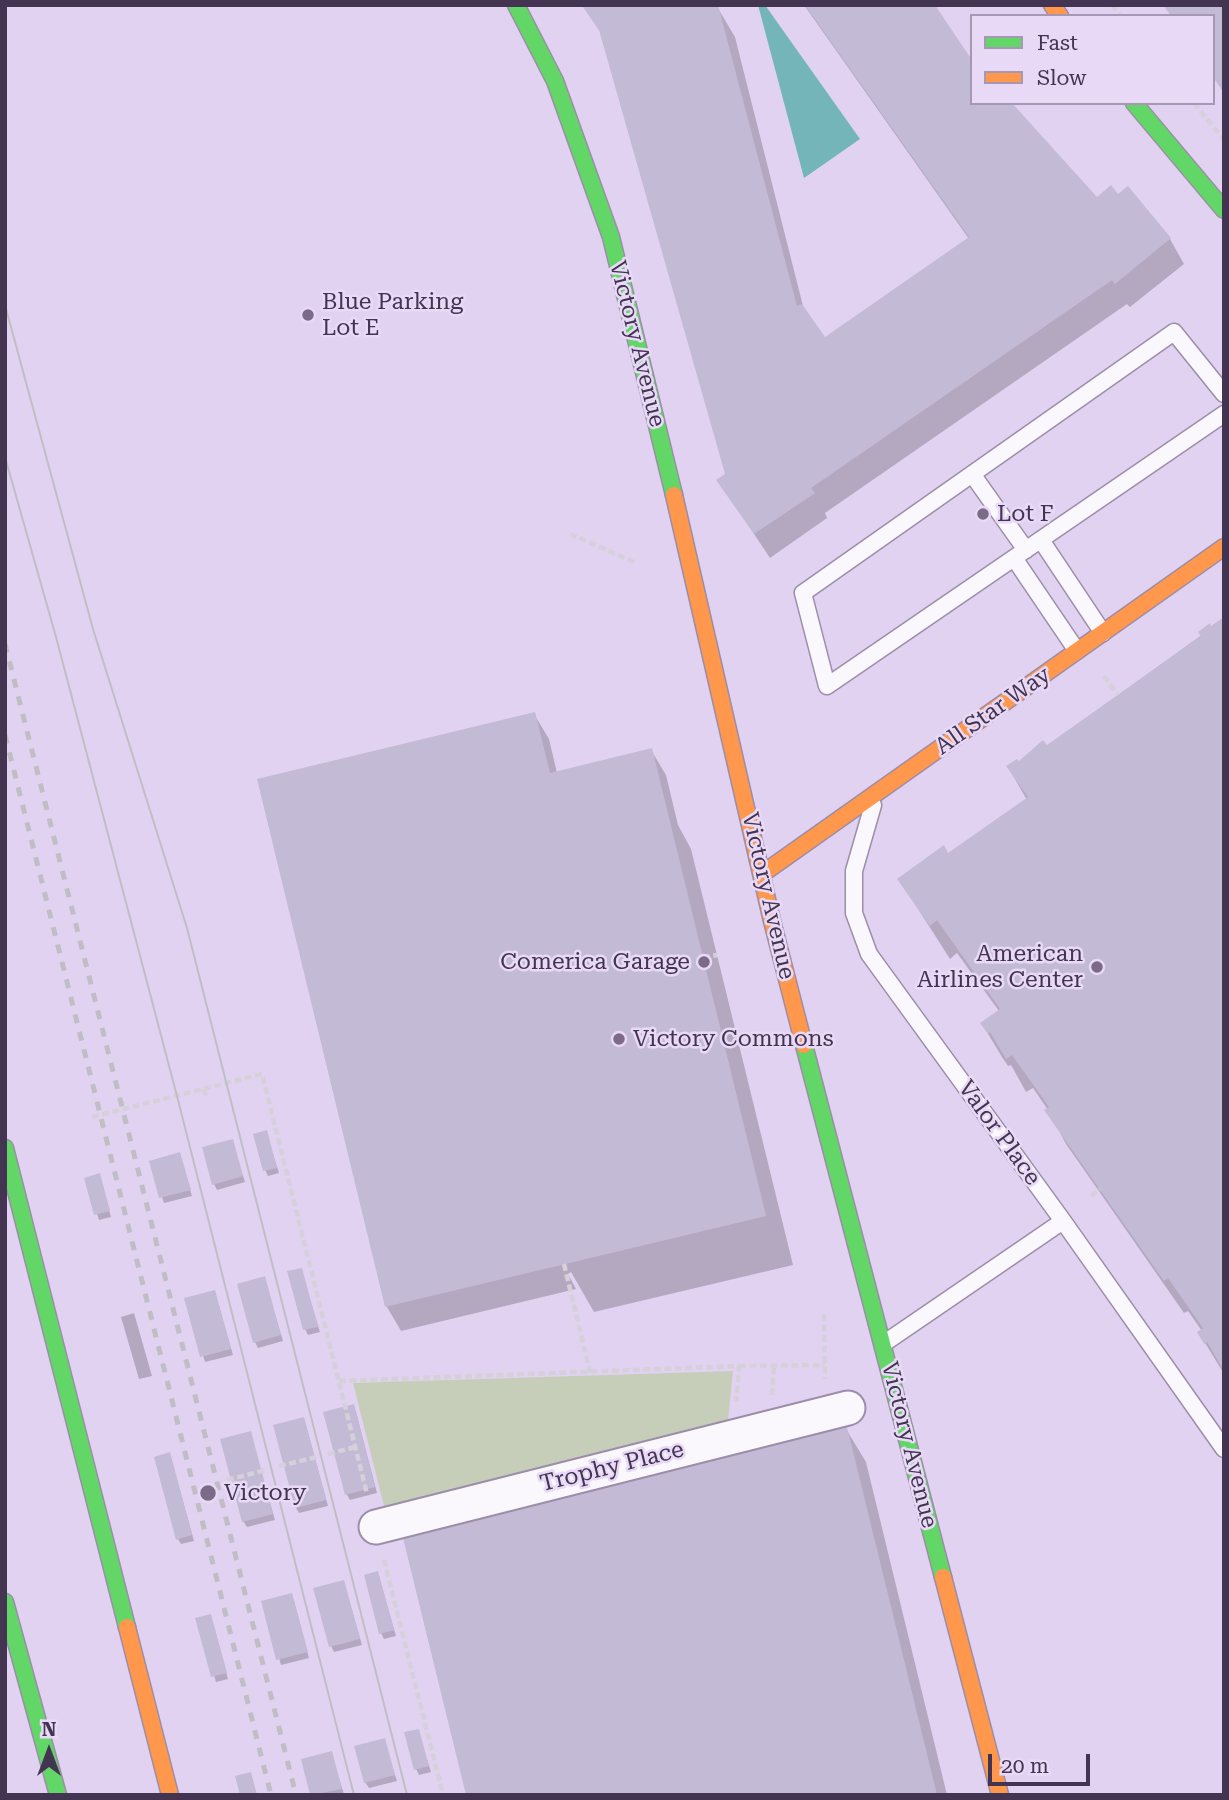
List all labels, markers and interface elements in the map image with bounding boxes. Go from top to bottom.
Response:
legend [970,14,1215,105]
text: Fast [1037,31,1078,55]
text: Slow [1037,66,1086,90]
street label: Victory Avenue [603,258,671,430]
place label: Blue Parking Lot E [322,288,463,342]
marker: Blue Parking Lot E [300,307,316,323]
place label: Lot F [997,500,1054,528]
marker: Lot F [975,506,991,522]
street label: All Star Way [930,661,1056,761]
street label: Victory Avenue [735,810,801,982]
place label: American Airlines Center [917,940,1083,994]
place label: Comerica Garage [500,948,690,976]
marker: Comerica Garage [696,954,712,970]
marker: American Airlines Center [1089,959,1105,975]
place label: Victory Commons [633,1025,834,1053]
marker: Victory Commons [611,1031,627,1047]
street label: Valor Place [952,1075,1046,1191]
street label: Victory Avenue [875,1359,943,1531]
street label: Trophy Place [537,1436,687,1498]
place label: Victory [224,1479,306,1507]
marker: Victory [198,1483,218,1503]
north arrow [14,1716,84,1786]
text: N [42,1718,56,1741]
scale bar [991,1741,1092,1785]
text: 20 m [1001,1754,1049,1778]

